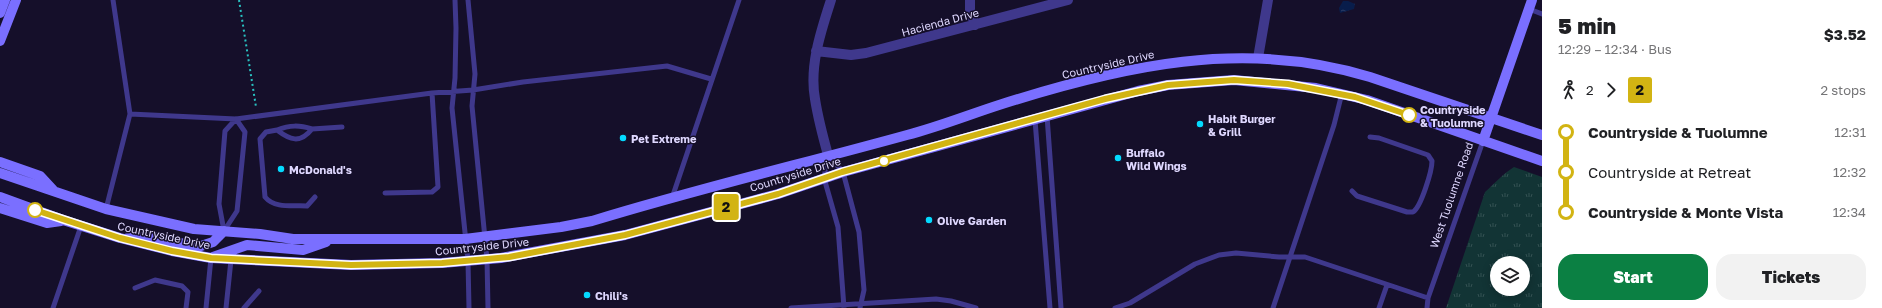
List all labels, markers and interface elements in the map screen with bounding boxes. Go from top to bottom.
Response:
street label: Hacienda Drive [900,5,980,39]
text: 5 min [1558,12,1616,39]
text: $3.52 [1824,25,1866,43]
text: 12:29 – 12:34 · Bus [1558,41,1672,57]
street label: Countryside Drive [1060,47,1156,81]
icon: walk [1558,79,1580,101]
icon: forward [1600,79,1622,101]
text: 2 [1636,81,1644,98]
text: 2 [1586,82,1594,98]
text: 2 stops [1820,82,1866,98]
place label: Countryside & Tuolumne [1420,103,1486,129]
marker: Countryside & Tuolumne [1401,107,1417,123]
place label: Habit Burger & Grill [1208,112,1276,138]
marker: Habit Burger & Grill [1195,119,1205,129]
text: Countryside & Tuolumne [1588,123,1768,141]
text: 12:31 [1834,124,1866,140]
place label: Pet Extreme [631,132,697,145]
marker: Pet Extreme [618,133,628,143]
street label: West Tuolumne Road [1427,140,1475,250]
place label: Buffalo Wild Wings [1126,146,1187,172]
marker: Buffalo Wild Wings [1113,153,1123,163]
street label: Countryside Drive [748,154,842,194]
unlabelled marker [878,155,890,167]
place label: McDonald's [289,163,352,176]
text: Countryside at Retreat [1588,163,1751,181]
marker: McDonald's [276,164,286,174]
text: 12:32 [1833,164,1866,180]
line badge: 2 [713,194,739,220]
text: 2 [722,198,730,215]
unlabelled marker [27,202,43,218]
text: Countryside & Monte Vista [1588,203,1783,221]
text: 12:34 [1833,204,1866,220]
place label: Olive Garden [937,214,1007,227]
marker: Olive Garden [924,215,934,225]
street label: Countryside Drive [116,219,212,251]
street label: Countryside Drive [434,235,530,257]
button: Start [1558,254,1708,300]
button: Tickets [1716,254,1866,300]
map controls [1490,256,1530,296]
button: layers [1490,256,1530,296]
place label: Chili's [595,289,628,302]
marker: Chili's [582,290,592,300]

